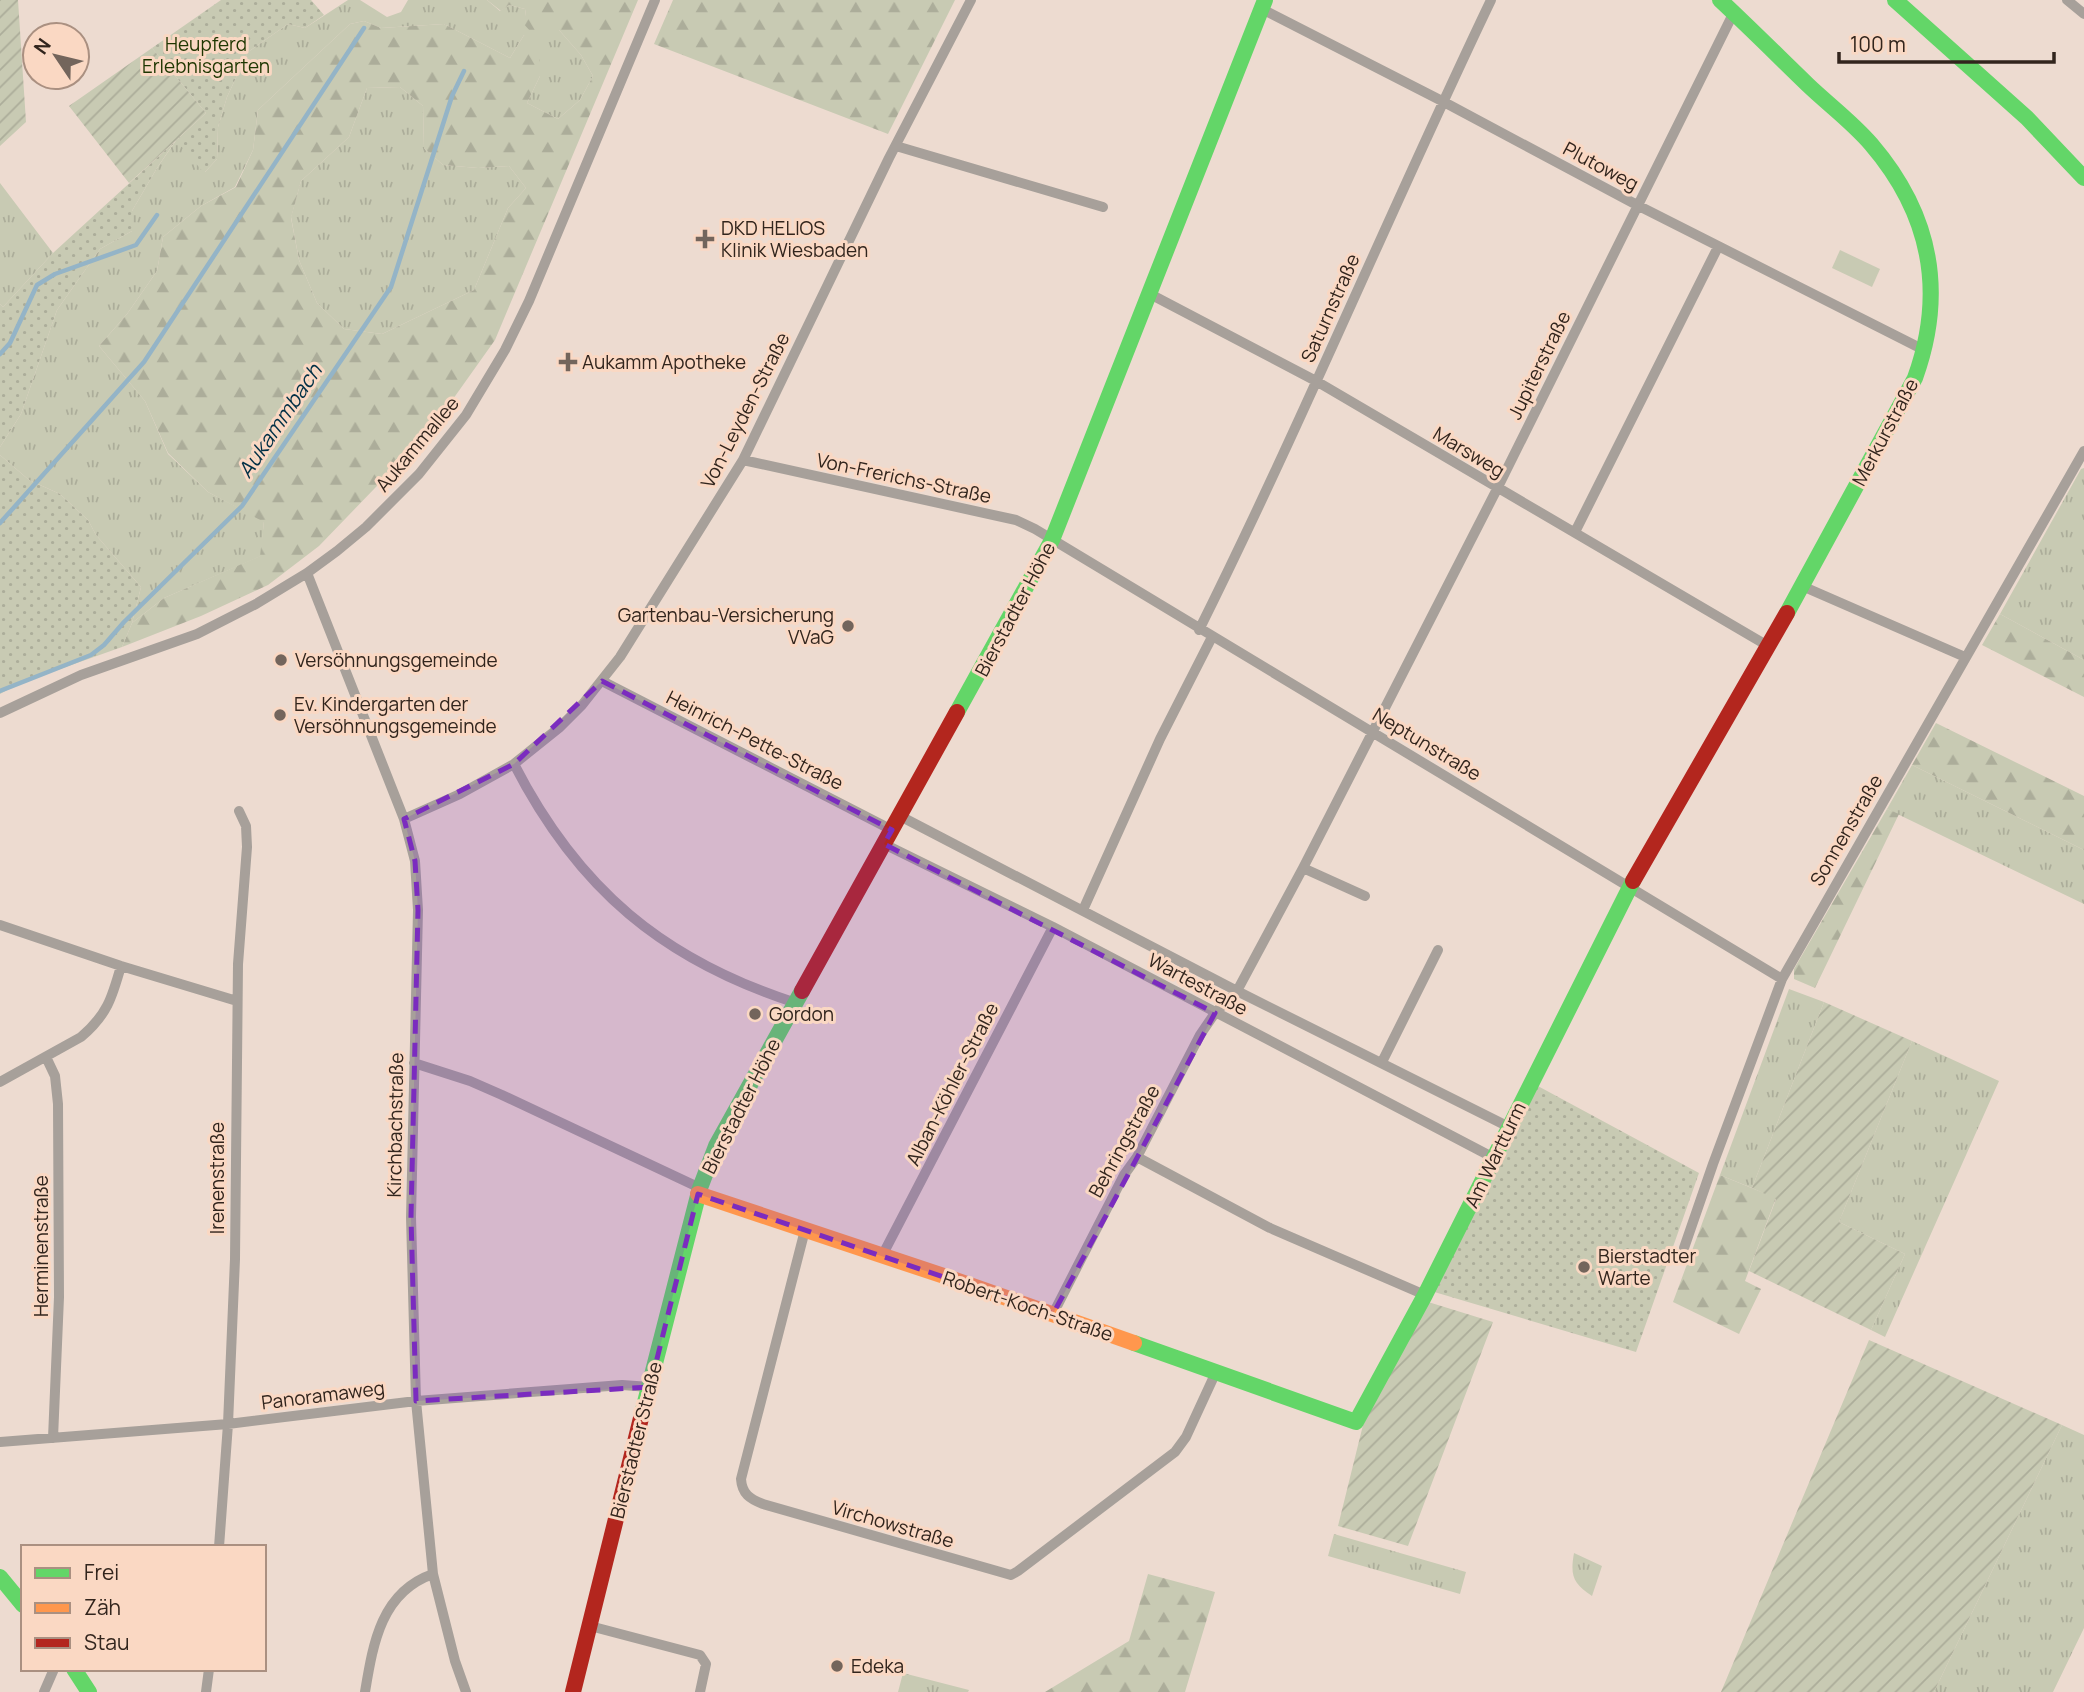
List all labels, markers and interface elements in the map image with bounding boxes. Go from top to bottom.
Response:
north arrow [21,21,91,91]
scale bar [1839,21,2054,65]
text: 100 m [1850,30,1906,58]
park label: Heupferd Erlebnisgarten [142,31,270,79]
text: N [28,33,57,59]
street label: Plutoweg [1559,135,1643,197]
place label: DKD HELIOS Klinik Wiesbaden [721,215,868,263]
marker: DKD HELIOS Klinik Wiesbaden [695,229,715,249]
street label: Saturnstraße [1294,250,1366,366]
street label: Jupiterstraße [1502,306,1576,424]
street label: Von-Leyden-Straße [695,328,795,492]
place label: Aukamm Apotheke [582,349,746,375]
marker: Aukamm Apotheke [560,354,576,370]
water label: Aukammbach [231,357,328,483]
street label: Merkurstraße [1846,374,1924,490]
street label: Aukammallee [369,391,465,497]
street label: Marsweg [1428,420,1510,484]
street label: Von-Frerichs-Straße [814,447,994,509]
street label: Bierstadter Höhe [969,537,1061,681]
place label: Gartenbau-Versicherung VVaG [618,602,834,650]
marker: Gartenbau-Versicherung VVaG [840,618,856,634]
place label: Versöhnungsgemeinde [295,647,498,673]
marker: Versöhnungsgemeinde [273,652,289,668]
street label: Heinrich-Pette-Straße [662,684,848,796]
place label: Ev. Kindergarten der Versöhnungsgemeinde [294,691,497,739]
street label: Neptunstraße [1368,701,1486,787]
marker: Ev. Kindergarten der Versöhnungsgemeinde [272,707,288,723]
street label: Sonnenstraße [1804,770,1888,890]
street label: Wartestraße [1143,947,1253,1021]
street label: Alban-Köhler-Straße [900,998,1004,1170]
place label: Gordon [769,1001,834,1027]
marker: Gordon [747,1006,763,1022]
street label: Bierstadter Höhe [696,1034,786,1178]
street label: Kirchbachstraße [381,1052,409,1198]
street label: Behringstraße [1082,1080,1166,1202]
street label: Am Wartturm [1458,1098,1532,1212]
street label: Irenenstraße [204,1122,230,1234]
street label: Herminenstraße [28,1175,54,1317]
place label: Bierstadter Warte [1598,1243,1696,1291]
marker: Bierstadter Warte [1576,1259,1592,1275]
street label: Robert-Koch-Straße [939,1265,1117,1347]
street label: Bierstadter Straße [604,1359,668,1521]
street label: Panoramaweg [260,1375,386,1415]
street label: Virchowstraße [829,1494,957,1554]
legend [21,1545,266,1671]
text: Frei [84,1558,119,1586]
text: Zäh [84,1593,121,1621]
text: Stau [84,1628,130,1656]
place label: Edeka [851,1653,904,1679]
marker: Edeka [829,1658,845,1674]

